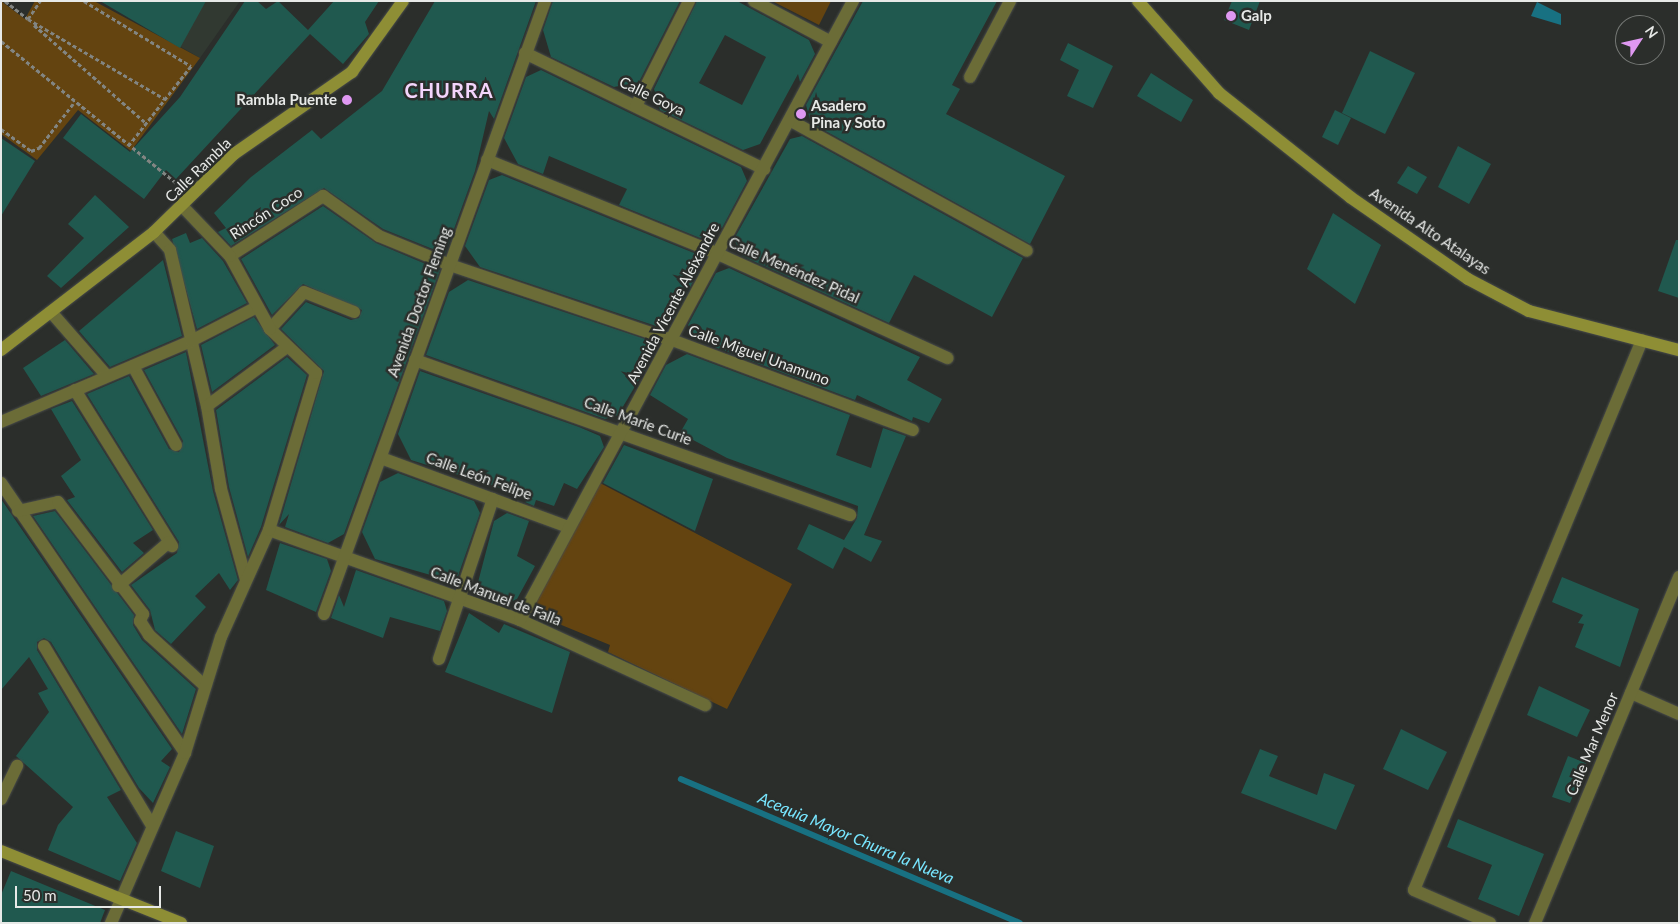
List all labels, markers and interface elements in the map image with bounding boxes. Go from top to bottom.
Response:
place label: Galp [1241,7,1272,25]
marker: Galp [1225,10,1237,22]
north arrow [1615,15,1665,65]
text: N [1642,22,1662,41]
street label: Calle Goya [616,72,688,120]
district label: CHURRA [404,78,494,102]
place label: Rambla Puente [236,91,337,109]
marker: Rambla Puente [341,94,353,106]
place label: Asadero Pina y Soto [811,96,886,131]
marker: Asadero Pina y Soto [795,108,807,120]
street label: Calle Rambla [161,134,235,206]
street label: Rincón Coco [226,183,306,243]
street label: Avenida Alto Atalayas [1366,184,1494,278]
street label: Avenida Vicente Aleixandre [623,219,723,387]
street label: Avenida Doctor Fleming [383,224,455,380]
street label: Calle Menéndez Pidal [726,233,862,307]
street label: Calle Miguel Unamuno [686,321,832,389]
street label: Calle Marie Curie [582,393,694,449]
street label: Calle León Felipe [424,449,534,503]
street label: Calle Manuel de Falla [428,563,564,629]
street label: Calle Mar Menor [1562,690,1622,798]
water label: Acequia Mayor Churra la Nueva [755,788,957,888]
scale bar [18,876,164,908]
text: 50 m [23,886,57,904]

